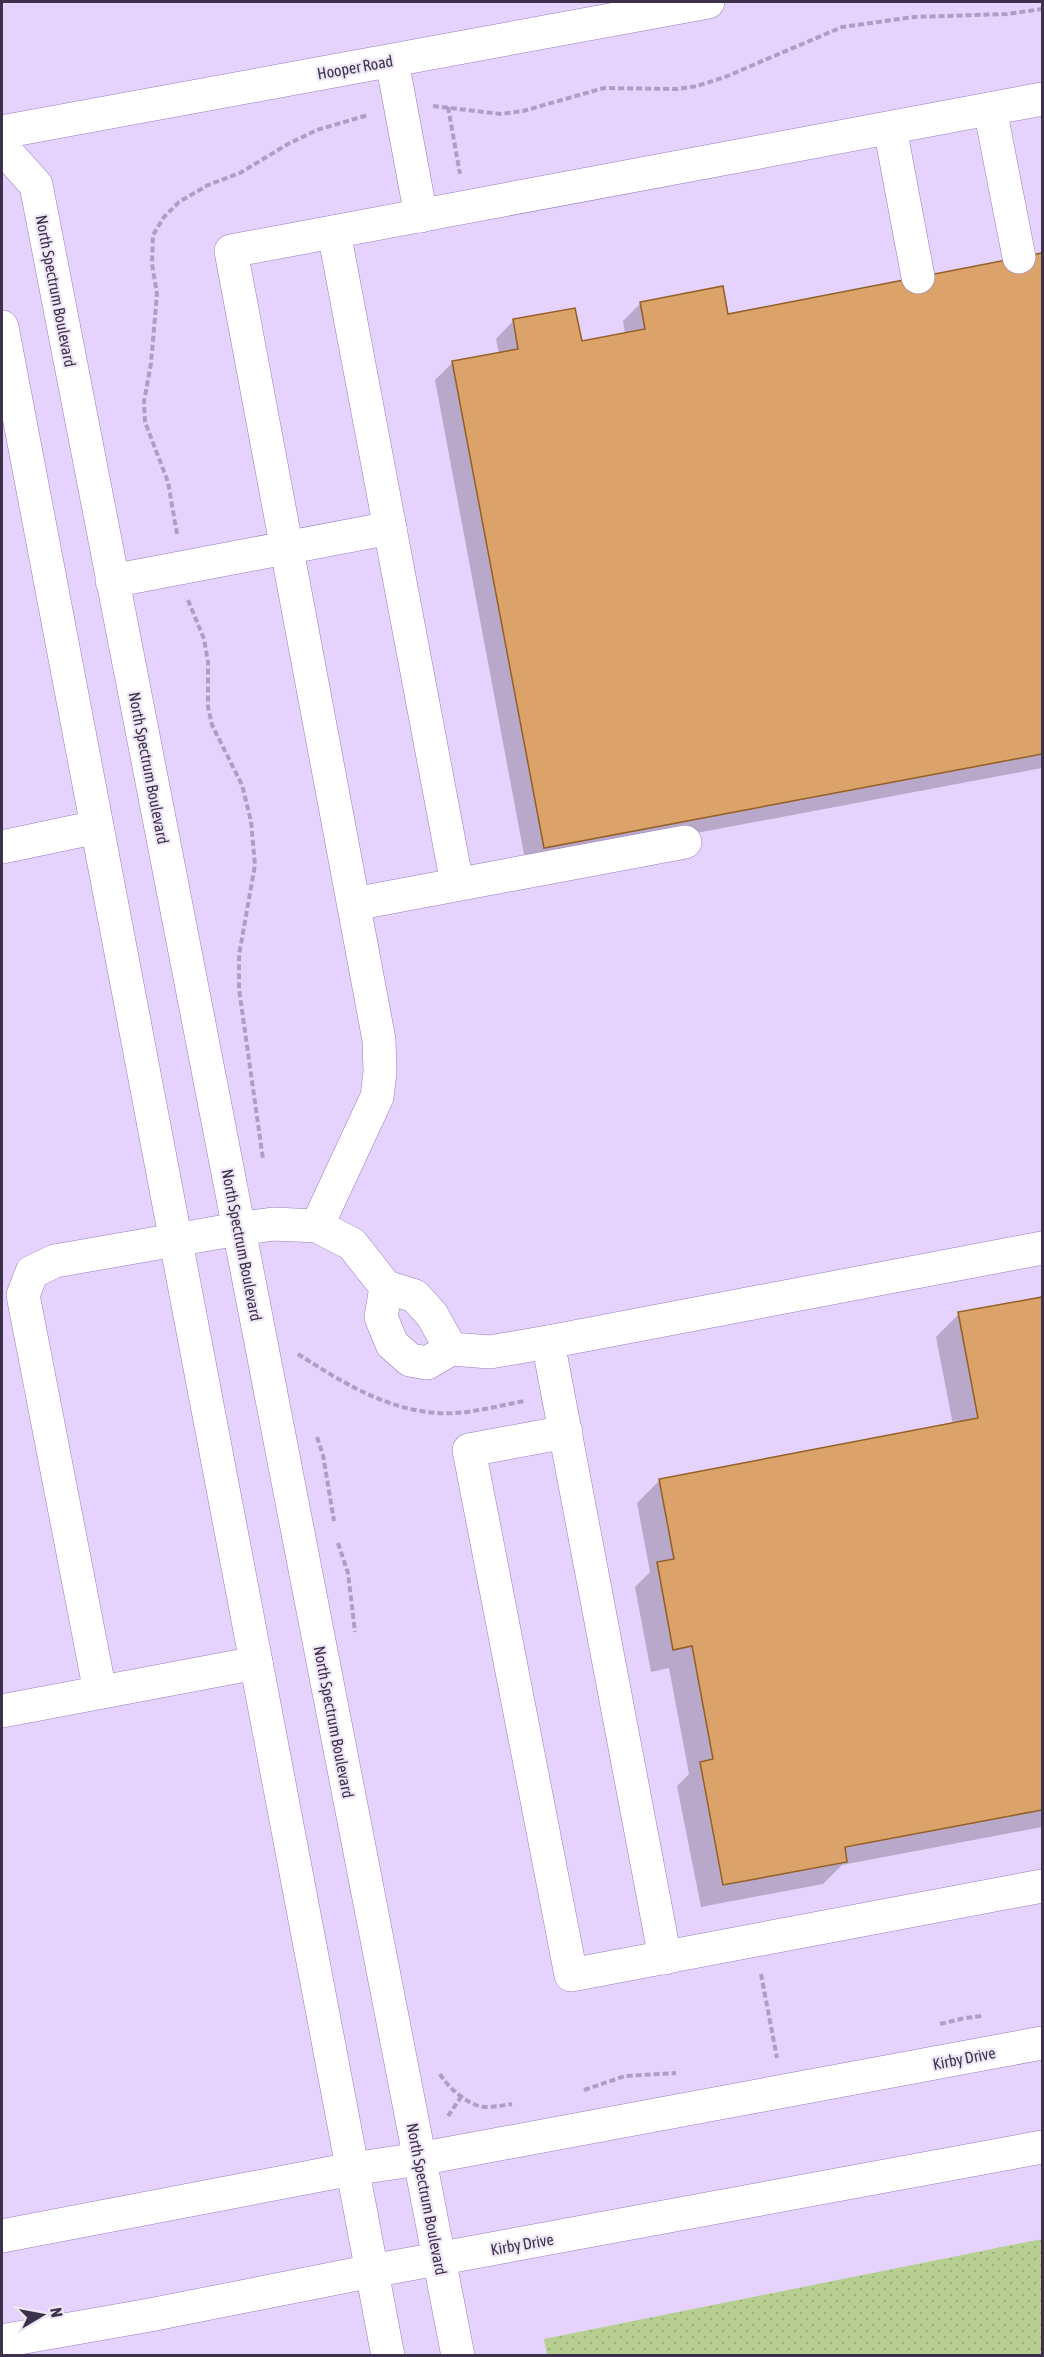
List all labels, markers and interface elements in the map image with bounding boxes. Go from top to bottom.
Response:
street label: Hooper Road [316,51,394,84]
street label: North Spectrum Boulevard [31,213,80,369]
street label: North Spectrum Boulevard [124,690,173,846]
street label: North Spectrum Boulevard [217,1167,266,1323]
street label: North Spectrum Boulevard [309,1644,358,1800]
street label: Kirby Drive [931,2043,997,2074]
street label: North Spectrum Boulevard [402,2121,451,2277]
street label: Kirby Drive [489,2230,555,2259]
north arrow [12,2285,72,2345]
text: N [47,2306,66,2319]

